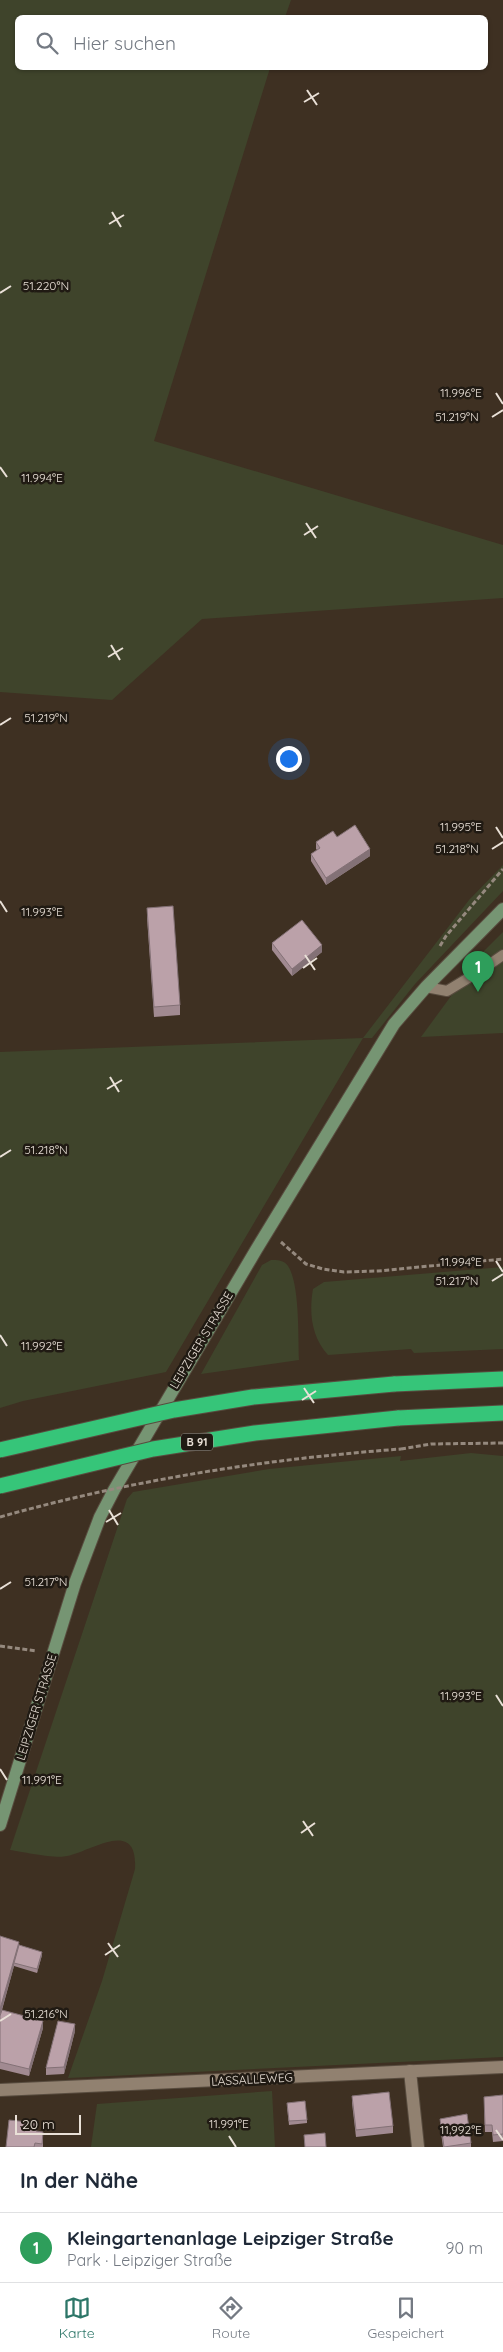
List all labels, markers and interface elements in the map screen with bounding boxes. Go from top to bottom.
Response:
search box [15,15,488,70]
icon: search [33,29,61,57]
text: Hier suchen [73,31,176,55]
text: 51.220°N [23,278,69,293]
text: 11.996°E [440,385,482,400]
text: 51.219°N [435,409,479,424]
text: 11.994°E [21,470,63,485]
text: 51.219°N [24,710,68,725]
your location [276,746,302,772]
text: 11.995°E [440,819,482,834]
text: 51.218°N [435,841,479,856]
text: 11.993°E [21,904,63,919]
pin: 1 [462,951,494,992]
text: 51.218°N [24,1142,68,1157]
text: 11.994°E [440,1254,482,1269]
text: 51.217°N [435,1273,479,1288]
street label: LEIPZIGER STRASSE [166,1289,236,1391]
text: 11.992°E [21,1338,63,1353]
road number: B 91 [181,1434,213,1450]
text: 51.217°N [24,1574,68,1589]
street label: LEIPZIGER STRASSE [13,1652,59,1762]
text: 11.993°E [440,1688,482,1703]
text: 11.991°E [22,1772,62,1787]
text: 51.216°N [24,2006,68,2021]
street label: LASSALLEWEG [211,2069,293,2089]
scale bar [15,2112,81,2135]
text: 20 m [22,2115,55,2133]
text: 11.991°E [209,2116,249,2131]
text: 11.992°E [440,2122,482,2137]
text: In der Nähe [20,2167,138,2193]
text: Kleingartenanlage Leipziger Straße [67,2226,394,2250]
text: 1 [33,2238,39,2258]
text: 90 m [446,2238,483,2258]
text: Park · Leipziger Straße [67,2250,232,2270]
tab: Karte [59,2294,95,2342]
tab: Route [212,2294,250,2342]
tab: Gespeichert [367,2294,444,2342]

